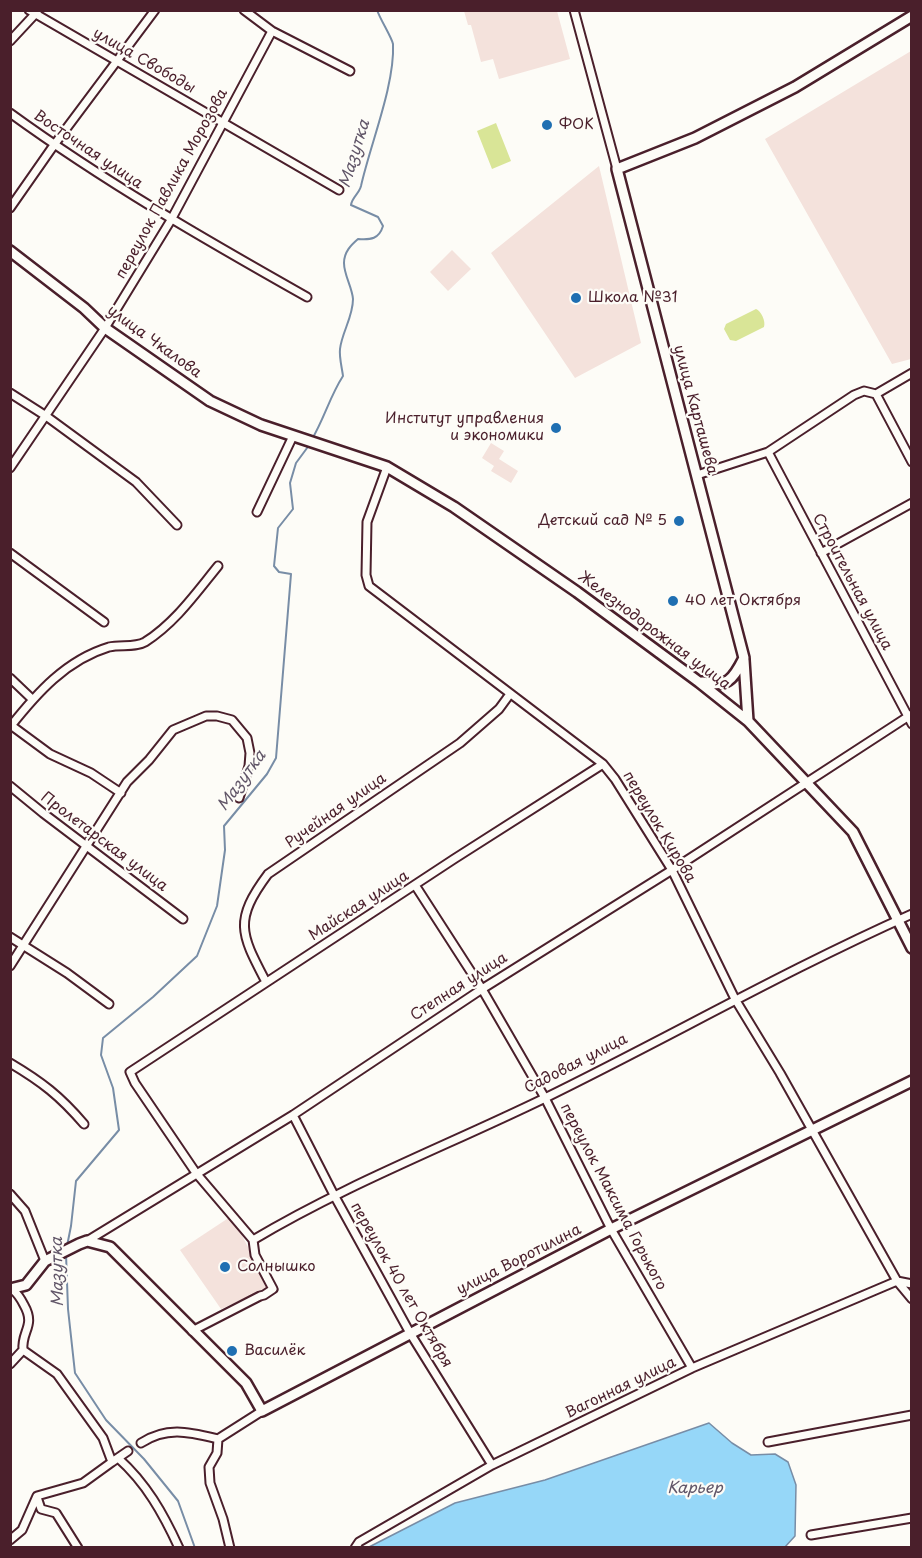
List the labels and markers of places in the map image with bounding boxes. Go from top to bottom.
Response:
place label: ФОК [559,116,594,134]
marker: ФОК [540,118,554,132]
place label: Школа №31 [588,289,677,307]
marker: Школа №31 [569,291,583,305]
place label: Институт управления и экономики [385,410,544,445]
marker: Институт управления и экономики [549,421,563,435]
place label: Детский сад № 5 [538,512,667,530]
marker: Детский сад № 5 [672,514,686,528]
place label: 40 лет Октября [685,592,801,610]
marker: 40 лет Октября [666,594,680,608]
place label: Солнышко [237,1258,316,1276]
marker: Солнышко [218,1260,232,1274]
place label: Василёк [244,1342,305,1360]
marker: Василёк [225,1344,239,1358]

